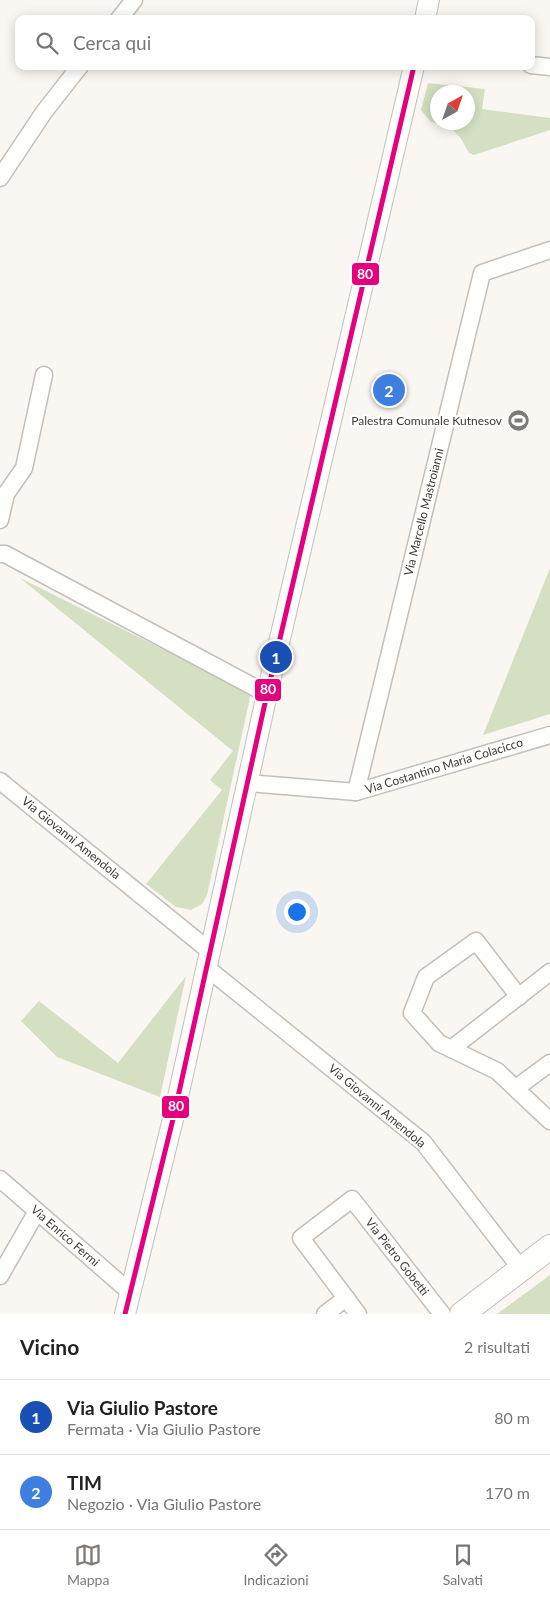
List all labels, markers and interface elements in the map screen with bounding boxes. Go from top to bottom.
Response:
search box [15,15,535,70]
icon: search [33,29,61,57]
text: Cerca qui [73,31,151,54]
north arrow [430,85,475,130]
line badge: 80 [351,262,380,286]
text: 80 [357,265,373,282]
pin: 2 [373,371,405,409]
sports icon: Palestra Comunale Kutnesov [506,409,530,433]
place label: Palestra Comunale Kutnesov [351,413,503,428]
street label: Via Marcello Mastroianni [400,446,447,577]
pin: 1 [260,638,292,676]
line badge: 80 [254,678,282,702]
text: 80 [260,680,276,697]
street label: Via Costantino Maria Colacicco [363,734,525,797]
street label: Via Giovanni Amendola [19,793,124,882]
your location [284,899,310,925]
street label: Via Giovanni Amendola [326,1060,429,1151]
line badge: 80 [161,1095,190,1119]
text: 80 [168,1097,184,1114]
street label: Via Enrico Fermi [28,1202,103,1270]
street label: Via Pietro Gobetti [362,1215,432,1298]
text: Vicino [20,1334,79,1359]
text: 2 risultati [464,1337,530,1356]
text: Via Giulio Pastore [67,1396,218,1419]
text: 1 [31,1408,41,1427]
text: 80 m [494,1408,530,1427]
text: Fermata · Via Giulio Pastore [67,1419,261,1438]
text: TIM [67,1471,102,1494]
text: 2 [31,1483,41,1502]
text: 170 m [485,1483,530,1502]
text: Negozio · Via Giulio Pastore [67,1494,261,1513]
tab: Mappa [67,1541,109,1588]
tab: Indicazioni [243,1541,309,1588]
tab: Salvati [443,1541,483,1588]

